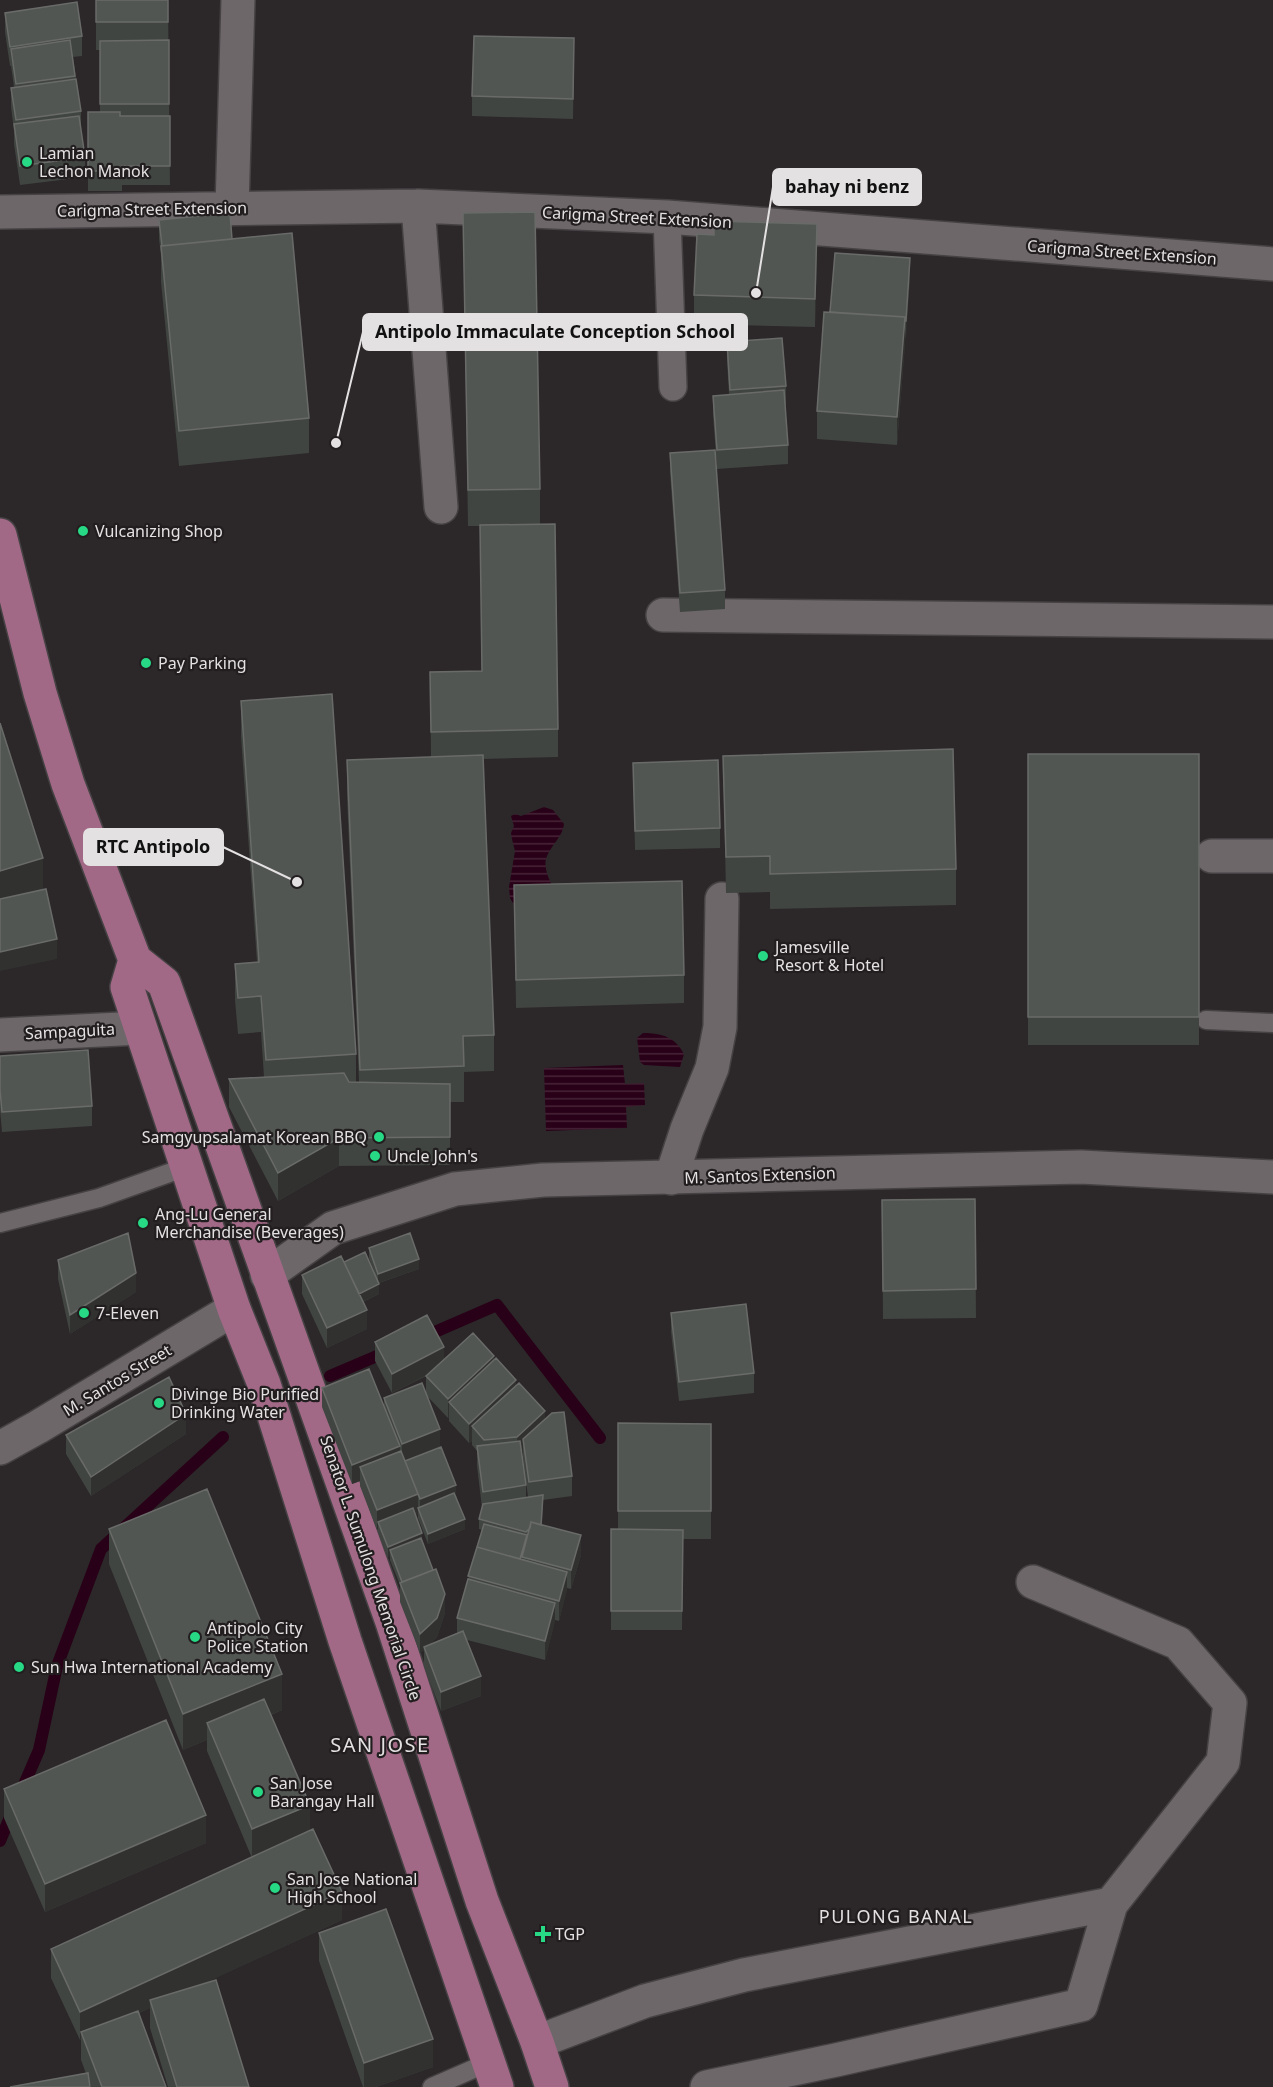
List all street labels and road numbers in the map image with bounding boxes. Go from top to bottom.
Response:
street label: Carigma Street Extension [57,196,247,222]
street label: Carigma Street Extension [542,201,732,233]
street label: Carigma Street Extension [1026,234,1218,270]
street label: Sampaguita [24,1018,116,1044]
street label: M. Santos Extension [684,1161,836,1189]
street label: M. Santos Street [59,1339,175,1421]
street label: Senator L. Sumulong Memorial Circle [315,1433,427,1703]

